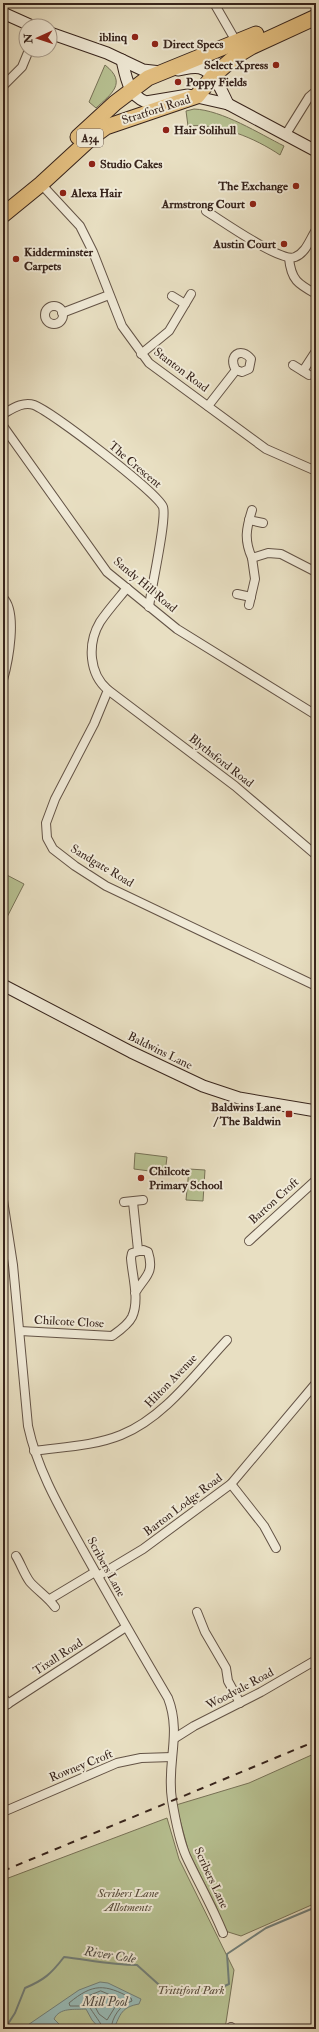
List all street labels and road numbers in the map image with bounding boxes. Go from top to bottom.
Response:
street label: Stratford Road [120,92,192,128]
road number: A34 [77,129,103,147]
street label: Stanton Road [151,344,212,396]
street label: The Crescent [105,438,165,492]
street label: Sandy Hill Road [110,554,180,616]
street label: Blythsford Road [186,731,256,791]
street label: Sandgate Road [68,841,136,891]
street label: Baldwins Lane [125,1029,195,1073]
street label: Barton Croft [246,1175,302,1227]
street label: Chilcote Close [34,1313,104,1331]
street label: Hilton Avenue [142,1351,200,1411]
street label: Barton Lodge Road [141,1470,225,1539]
street label: Scribers Lane [83,1535,129,1599]
street label: Tixall Road [30,1635,86,1679]
street label: Woodvale Road [203,1665,276,1714]
street label: Rowney Croft [47,1746,115,1786]
street label: Scribers Lane [190,1845,232,1911]

